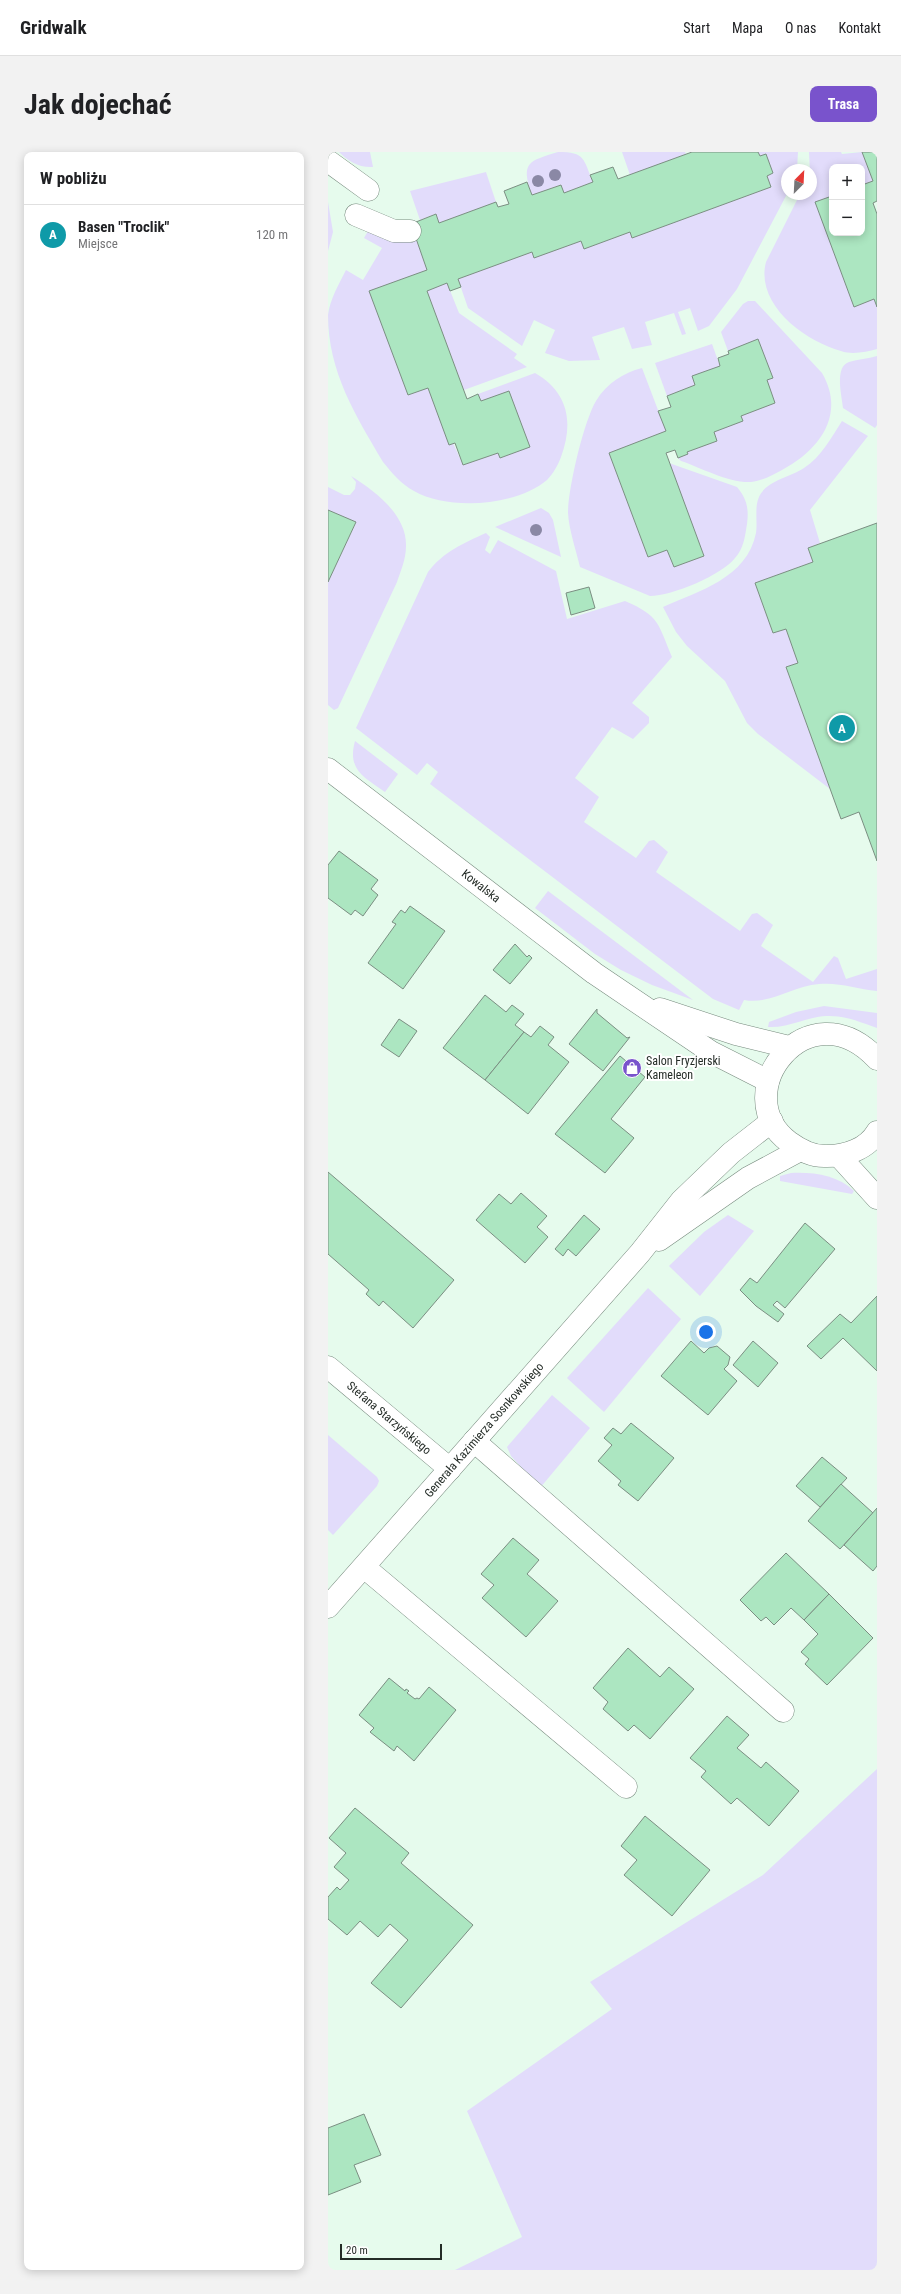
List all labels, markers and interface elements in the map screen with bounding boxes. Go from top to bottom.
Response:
text: Gridwalk [20,16,86,39]
text: Start [683,20,710,36]
text: Mapa [732,20,763,36]
text: O nas [785,20,816,36]
text: Kontakt [838,20,881,36]
button: Trasa [810,86,877,122]
text: Jak dojechać [24,88,172,121]
north arrow [781,164,817,200]
map controls [829,164,865,236]
button: + [829,164,865,200]
text: W pobliżu [40,168,107,188]
button: − [829,200,865,236]
text: Basen "Troclik" [78,218,169,236]
text: A [49,227,57,242]
text: 120 m [256,227,288,242]
text: Miejsce [78,236,118,251]
pin: A [829,713,855,743]
street label: Kowalska [459,867,503,906]
place label: Salon Fryzjerski Kameleon [646,1054,721,1082]
shop icon: Salon Fryzjerski Kameleon [621,1057,643,1079]
your location [696,1322,716,1342]
street label: Generała Kazimierza Sosnkowskiego [422,1360,546,1500]
street label: Stefana Starzyńskiego [344,1379,434,1457]
scale bar [340,2242,442,2261]
text: 20 m [346,2244,368,2257]

